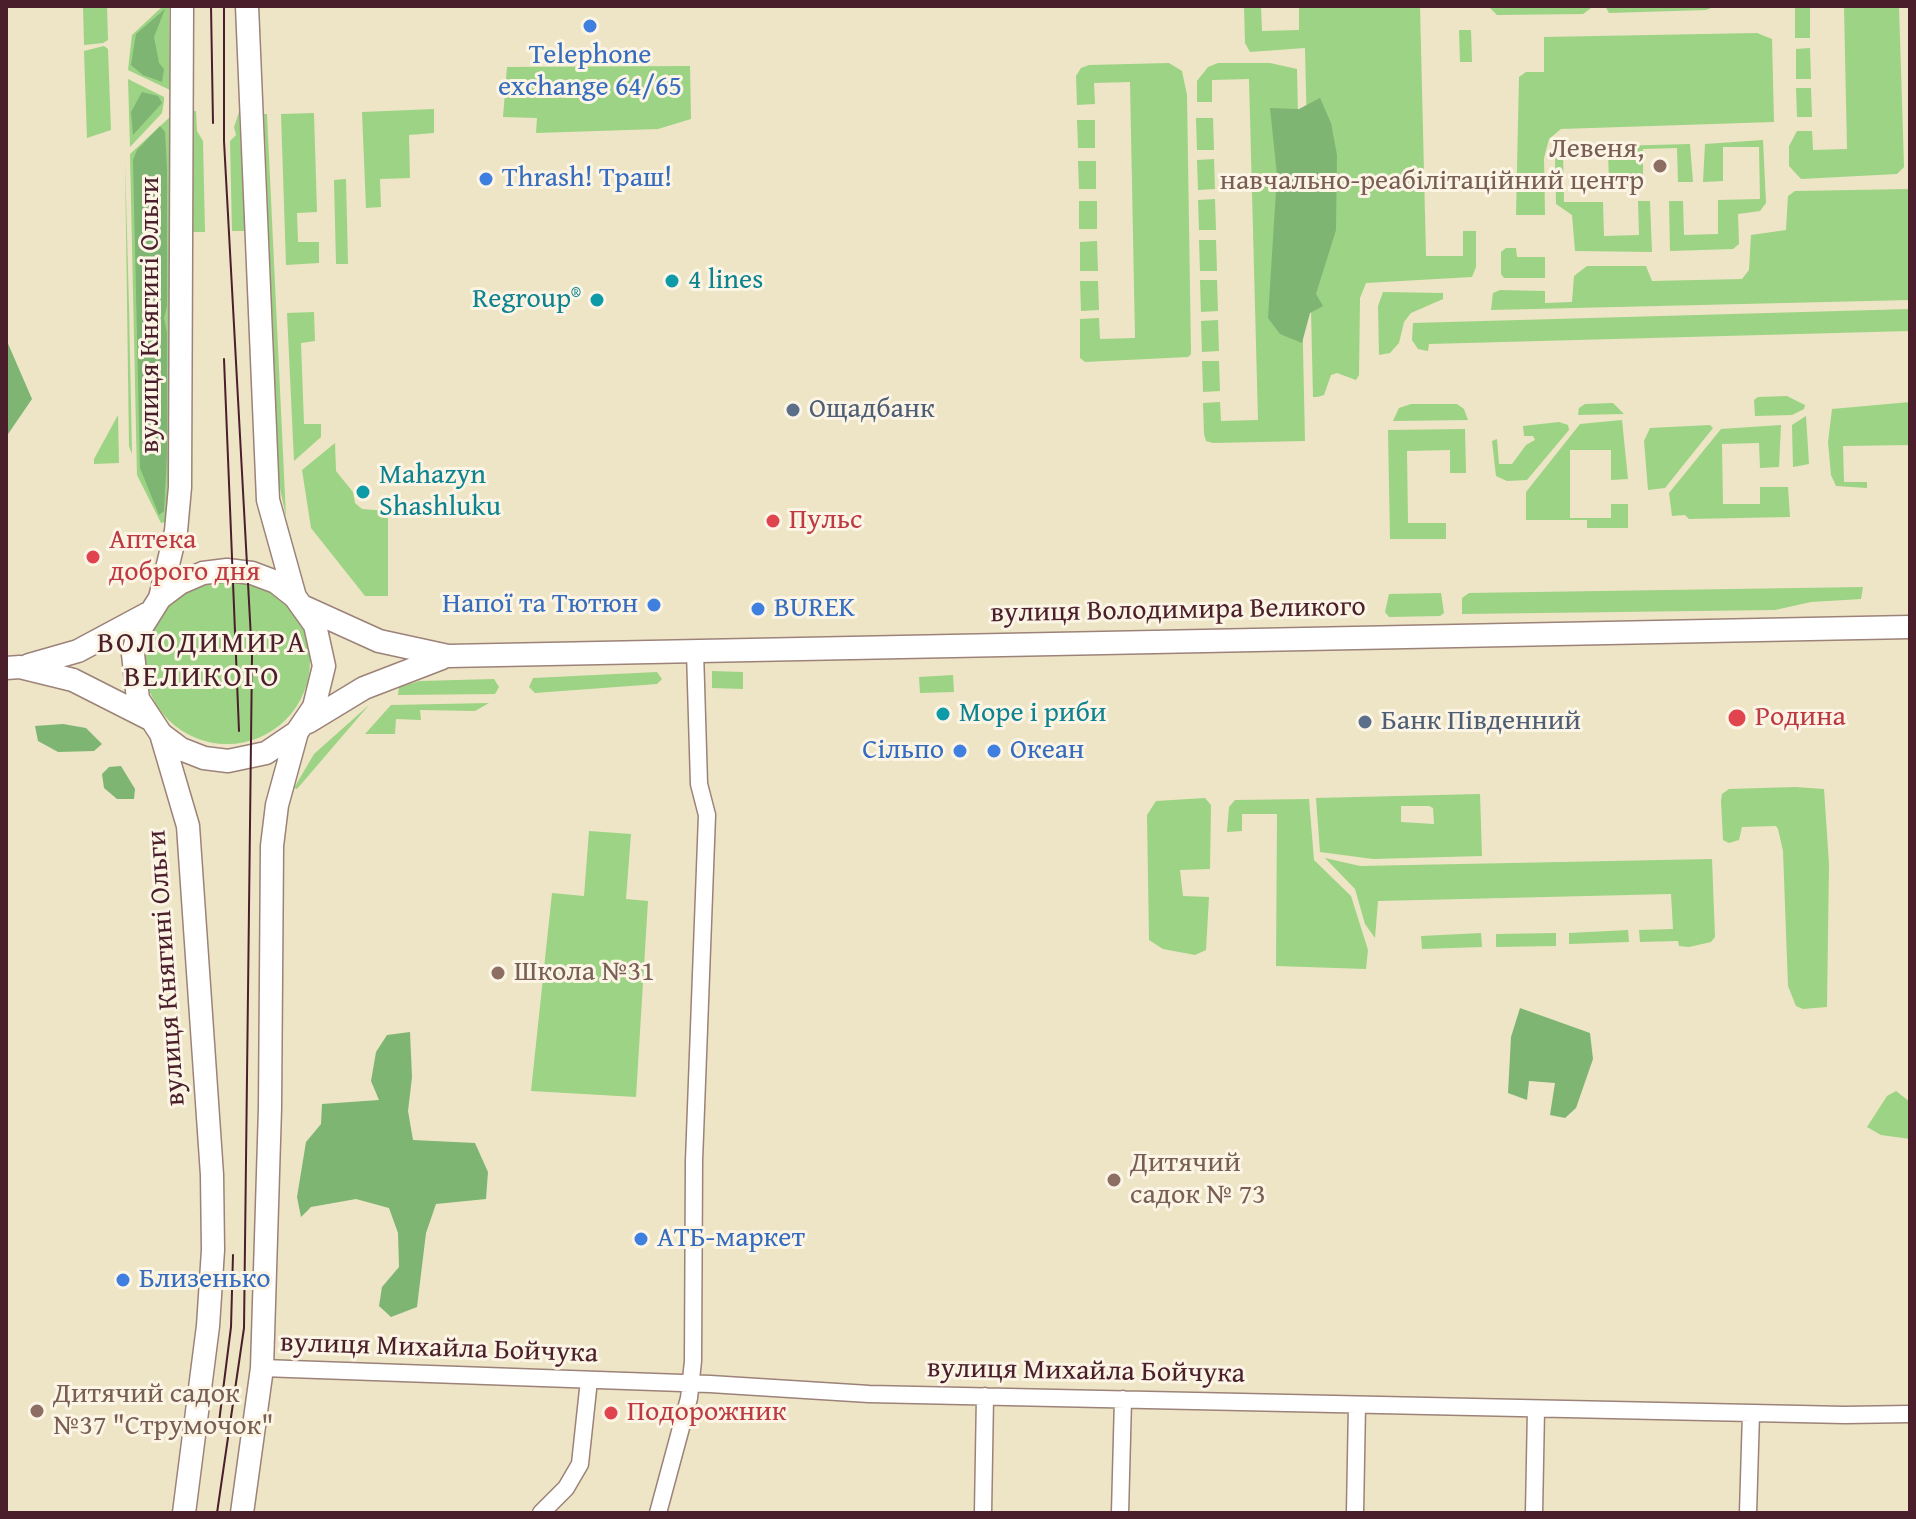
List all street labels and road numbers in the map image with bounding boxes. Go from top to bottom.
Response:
street label: вулиця Княгині Ольги [134,177,168,453]
street label: вулиця Володимира Великого [990,591,1366,631]
street label: вулиця Княгині Ольги [141,829,193,1107]
street label: вулиця Михайла Бойчука [279,1327,599,1371]
street label: вулиця Михайла Бойчука [927,1352,1245,1392]

